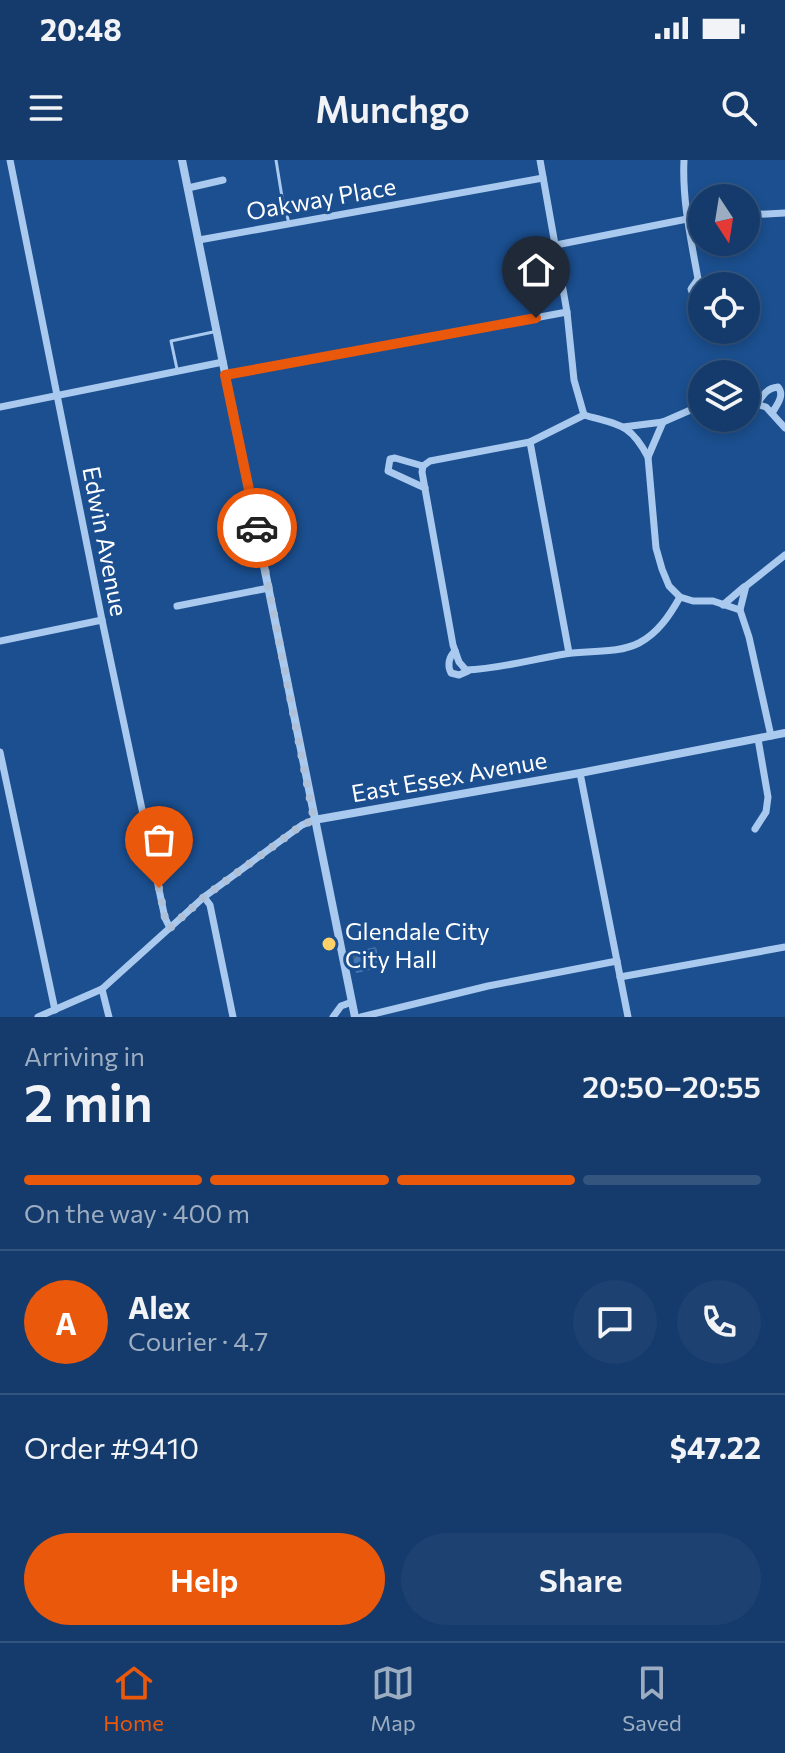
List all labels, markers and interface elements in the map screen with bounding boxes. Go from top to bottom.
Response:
text: 20:48 [40,10,122,47]
icon: menu [24,86,68,130]
text: Munchgo [315,86,470,130]
icon: search [717,86,761,130]
street label: Oakway Place [244,171,398,225]
north arrow [688,184,760,256]
map controls [688,184,760,432]
pin [502,236,570,318]
icon: home [514,248,558,292]
button: locate [688,272,760,344]
button: layers [688,360,760,432]
street label: Edwin Avenue [77,464,135,618]
courier [217,488,297,568]
icon: car [235,506,279,550]
street label: East Essex Avenue [349,745,549,807]
pin [125,806,193,888]
icon: bag [137,818,181,862]
place label: Glendale City City Hall [345,916,490,973]
marker: Glendale City City Hall [320,935,338,953]
text: Arriving in [24,1040,145,1071]
text: 20:50–20:55 [582,1067,761,1104]
text: 2 min [24,1069,153,1133]
text: On the way · 400 m [24,1197,250,1228]
button: chat [573,1280,657,1364]
button: phone [677,1280,761,1364]
text: Alex [128,1288,191,1325]
text: A [55,1304,77,1341]
text: Courier · 4.7 [128,1325,268,1356]
text: Order #9410 [24,1428,199,1465]
text: $47.22 [670,1428,761,1465]
button: Help [24,1533,385,1625]
button: Share [401,1533,761,1625]
tab: Home [103,1661,164,1736]
tab: Map [370,1661,416,1736]
tab: Saved [622,1661,682,1736]

